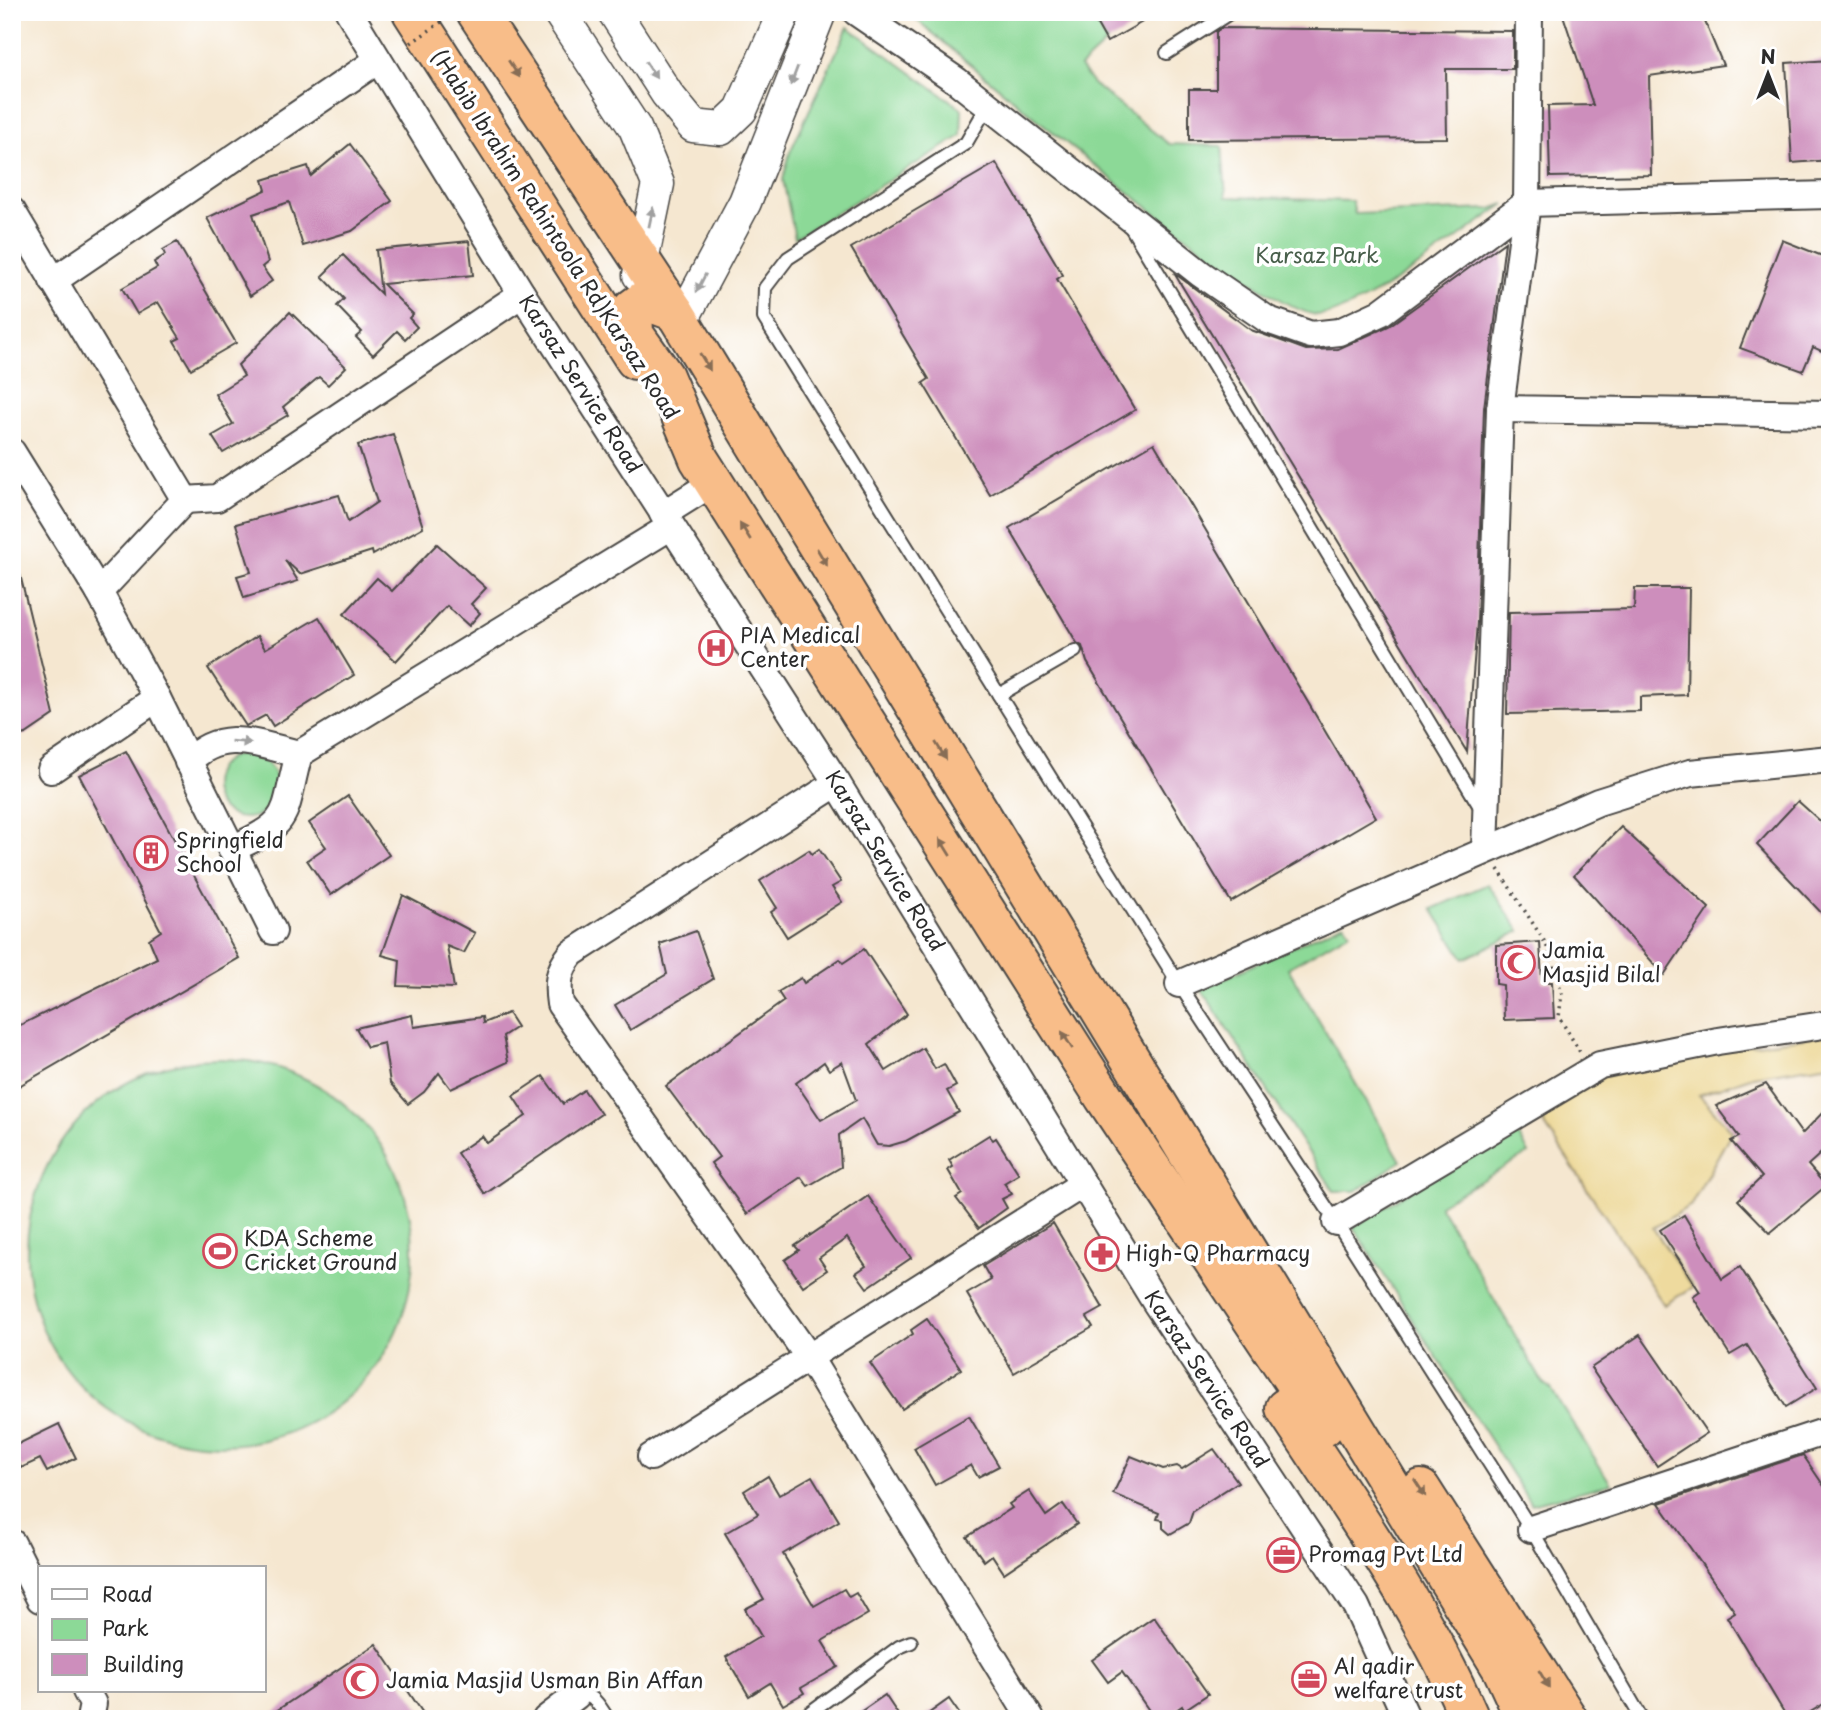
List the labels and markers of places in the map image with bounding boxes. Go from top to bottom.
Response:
place label: PIA Medical Center [740,618,860,674]
hospital icon: PIA Medical Center [697,629,735,667]
place label: Springfield School [176,823,284,879]
building icon: Springfield School [132,834,170,872]
place label: Jamia Masjid Bilal [1542,933,1661,989]
mosque icon: Jamia Masjid Bilal [1499,944,1537,982]
place label: KDA Scheme Cricket Ground [244,1221,397,1277]
sports icon: KDA Scheme Cricket Ground [201,1232,239,1270]
pharmacy icon: High-Q Pharmacy [1083,1235,1121,1273]
place label: High-Q Pharmacy [1126,1236,1310,1268]
office icon: Promag Pvt Ltd [1265,1536,1303,1574]
place label: Promag Pvt Ltd [1308,1537,1463,1569]
place label: Al qadir welfare trust [1334,1649,1463,1705]
office icon: Al qadir welfare trust [1290,1660,1328,1698]
mosque icon: Jamia Masjid Usman Bin Affan [342,1662,380,1700]
place label: Jamia Masjid Usman Bin Affan [386,1663,703,1695]

